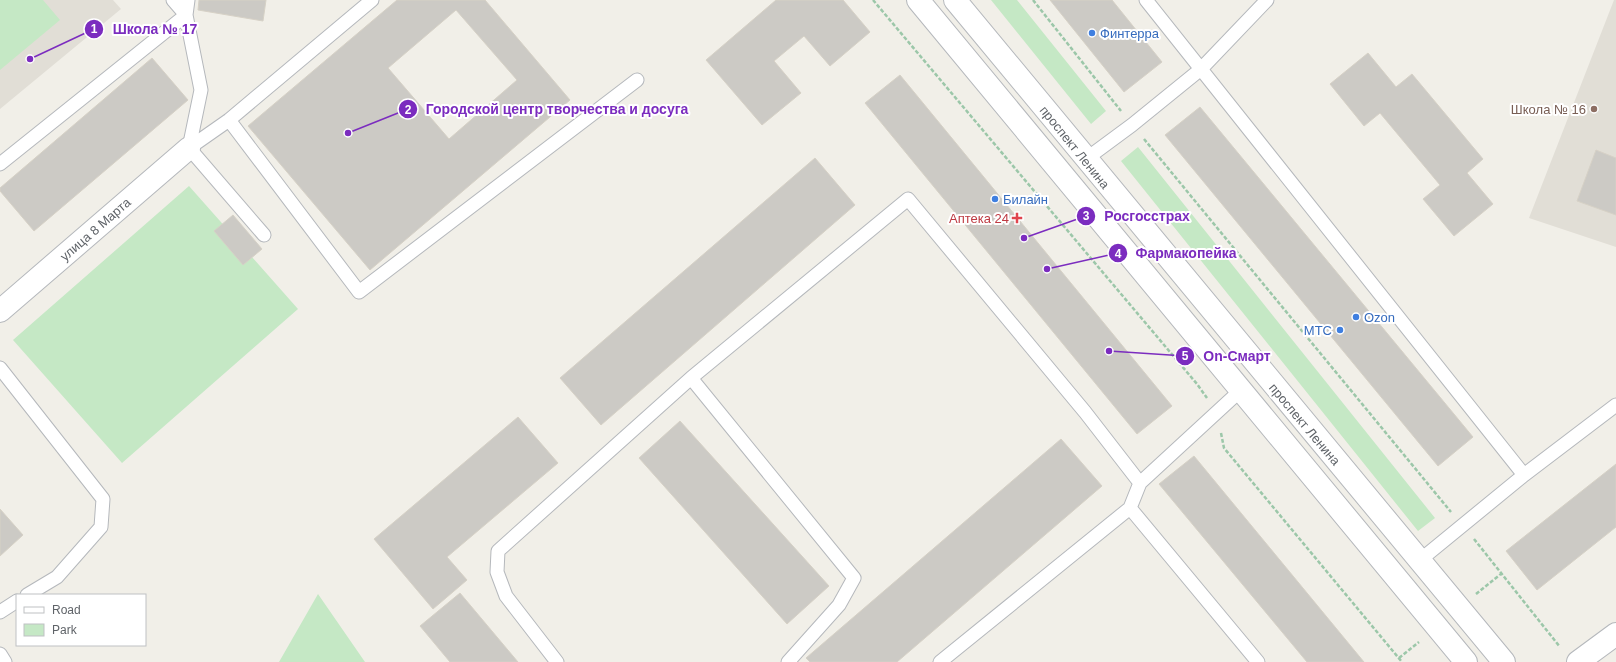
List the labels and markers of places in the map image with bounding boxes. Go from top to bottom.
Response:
callout: Школа № 17 [84,16,205,42]
place label: Финтерра [1100,26,1160,41]
marker: Финтерра [1087,28,1097,38]
callout: Городской центр творчества и досуга [398,96,697,122]
place label: Школа № 16 [1511,102,1586,117]
marker: Школа № 16 [1589,104,1599,114]
place label: Билайн [1003,192,1048,207]
marker: Билайн [990,194,1000,204]
callout: Росгосстрах [1076,203,1198,229]
place label: Аптека 24 [949,211,1009,226]
marker: Аптека 24 [1012,213,1022,223]
callout: Фармакопейка [1108,240,1245,266]
place label: Ozon [1364,310,1395,325]
marker: Ozon [1351,312,1361,322]
place label: МТС [1304,323,1332,338]
marker: МТС [1335,325,1345,335]
callout: On-Смарт [1175,343,1278,369]

